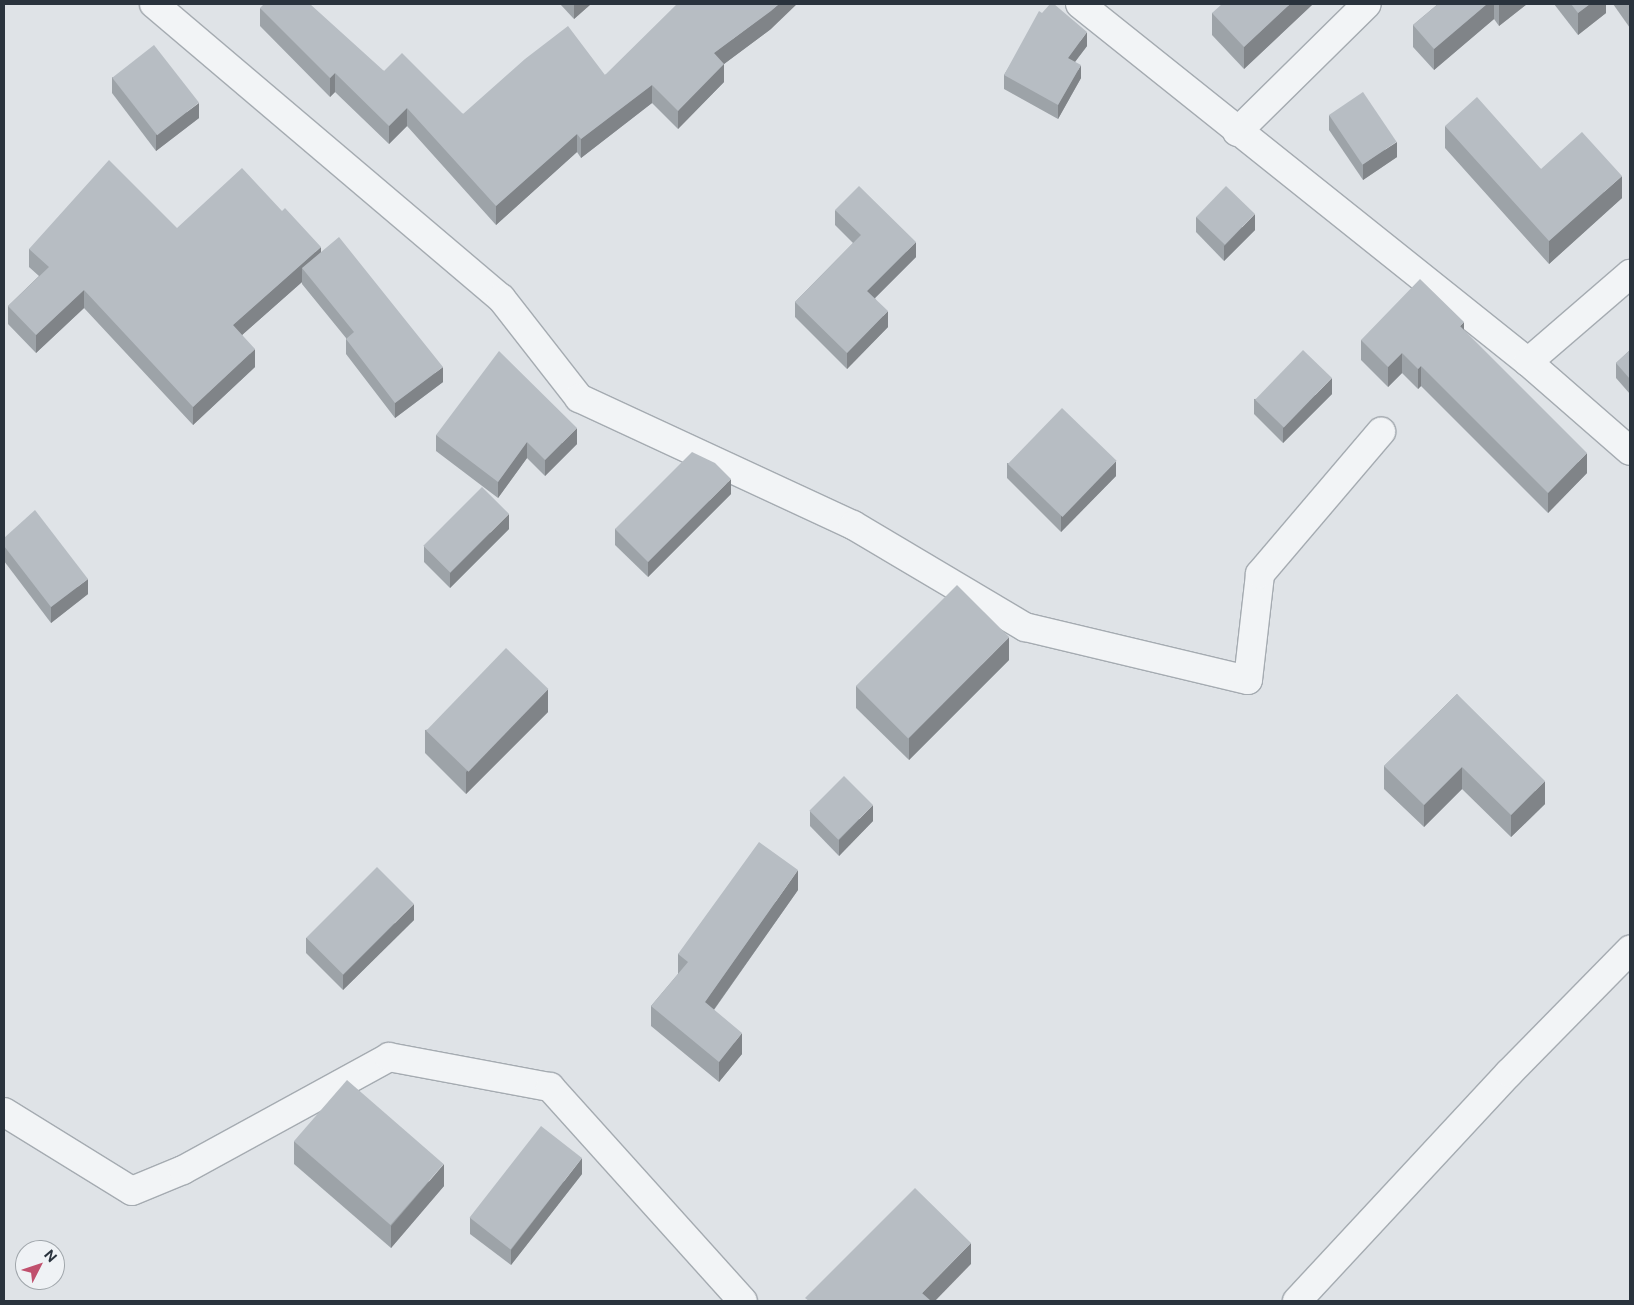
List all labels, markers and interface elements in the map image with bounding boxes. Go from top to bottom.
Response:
north arrow [15,1240,65,1290]
text: N [41,1246,60,1265]

